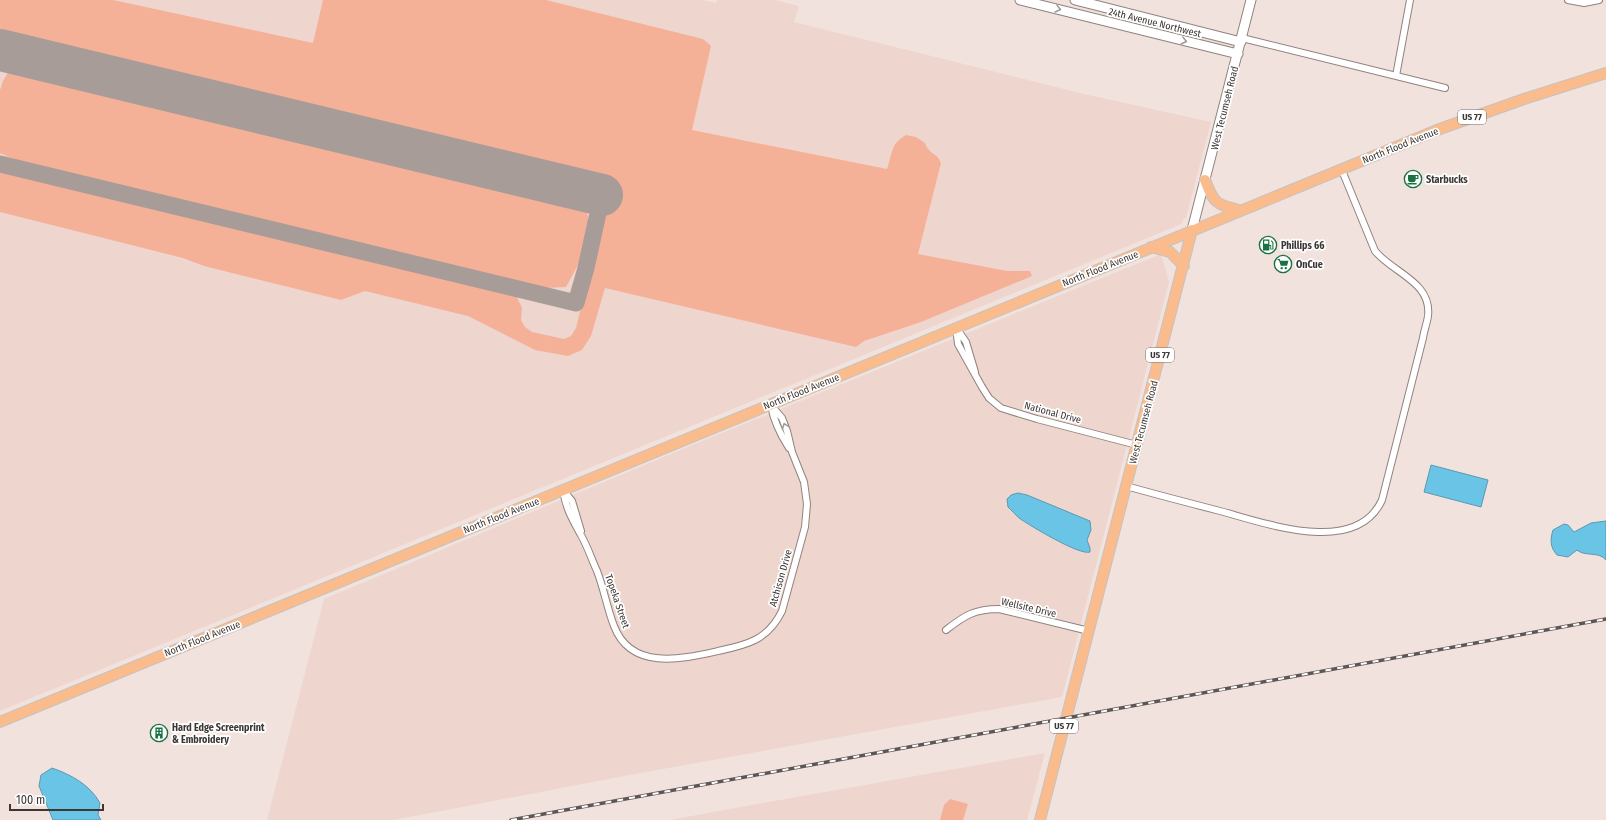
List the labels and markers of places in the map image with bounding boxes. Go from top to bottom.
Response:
cafe icon: Starbucks [1403,169,1423,189]
place label: Starbucks [1426,174,1468,186]
fuel station icon: Phillips 66 [1258,235,1278,255]
place label: Phillips 66 [1281,240,1324,252]
supermarket icon: OnCue [1273,254,1293,274]
place label: OnCue [1296,259,1323,271]
place label: Hard Edge Screenprint & Embroidery [172,722,265,746]
building icon: Hard Edge Screenprint & Embroidery [149,723,169,743]

